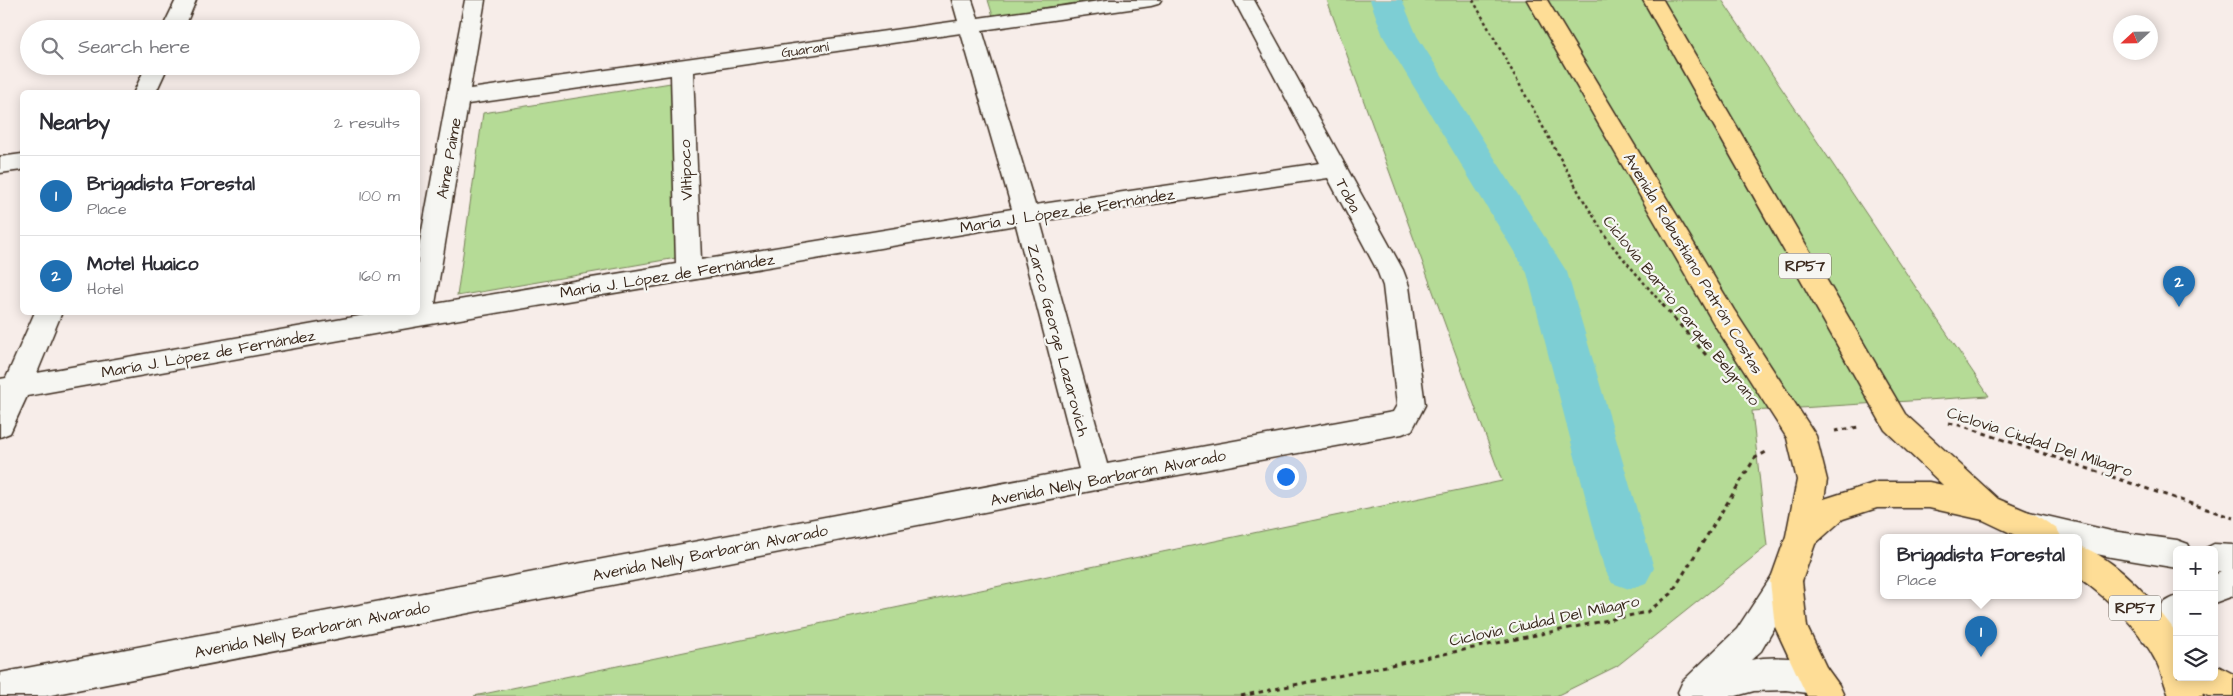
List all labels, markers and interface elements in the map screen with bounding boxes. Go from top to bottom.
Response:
north arrow [2113,15,2158,60]
search box [20,20,420,75]
icon: search [38,34,66,62]
text: Search here [78,34,190,61]
street label: Guaraní [780,37,831,63]
text: Nearby [40,108,110,137]
text: 2 results [334,112,400,134]
street label: Aime Paime [431,116,467,200]
street label: Viltipoco [674,139,698,201]
street label: Avenida Robustiano Patrón Costas [1618,149,1768,378]
text: Brigadista Forestal [87,171,255,198]
street label: Toba [1330,174,1366,217]
street label: María J. López de Fernández [958,183,1176,239]
text: 1 [55,185,57,207]
text: 100 m [359,185,400,207]
text: Place [87,198,127,220]
street label: Ciclovía Barrio Parque Belgrano [1597,211,1765,411]
street label: Zarco George Lazarovich [1021,242,1094,439]
street label: María J. López de Fernández [558,248,776,304]
text: Motel Huaico [87,251,198,278]
road number: RP57 [1779,254,1831,278]
text: 2 [51,265,61,287]
text: 160 m [359,265,400,287]
pin: 2 [2163,266,2195,307]
text: Hotel [87,278,123,300]
street label: María J. López de Fernández [99,324,317,384]
street label: Ciclovia Ciudad Del Milagro [1944,402,2135,483]
street label: Avenida Nelly Barbarán Alvarado [989,444,1228,513]
your location [1273,464,1299,490]
street label: Avenida Nelly Barbarán Alvarado [591,519,830,588]
popup [1880,534,2082,599]
text: Brigadista Forestal [1897,542,2065,569]
map controls [2173,546,2218,681]
button: + [2173,546,2218,591]
text: Place [1897,569,1937,591]
street label: Ciclovia Ciudad Del Milagro [1447,590,1641,653]
button: − [2173,591,2218,636]
street label: Avenida Nelly Barbarán Alvarado [193,596,432,665]
road number: RP57 [2109,596,2161,620]
pin: 1 [1965,616,1997,657]
button: layers [2173,636,2218,681]

